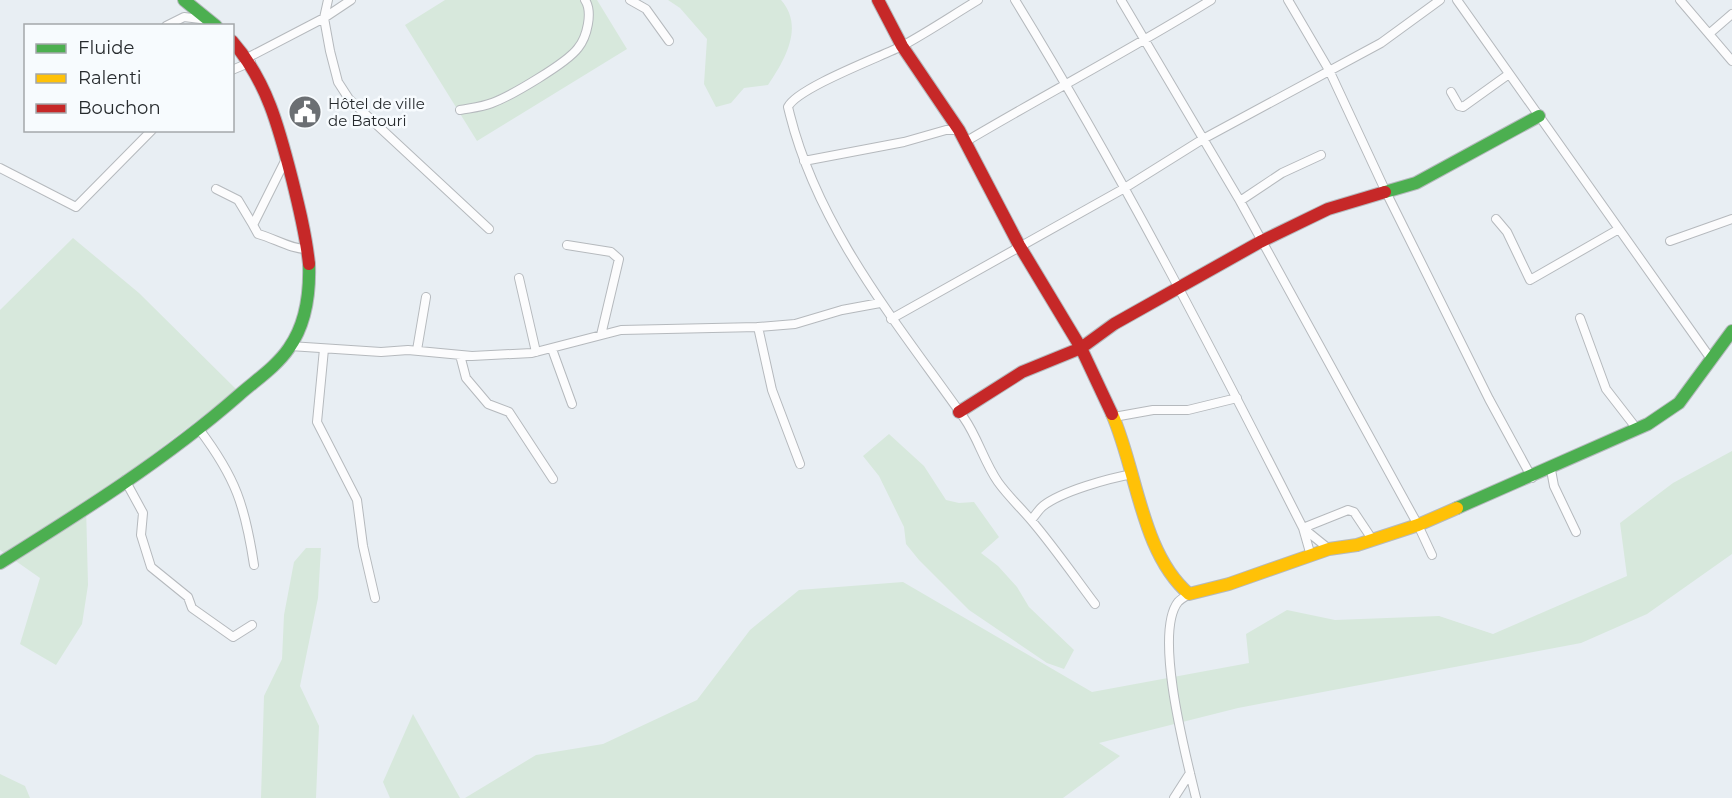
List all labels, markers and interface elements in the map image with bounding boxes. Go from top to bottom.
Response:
legend [24,24,234,132]
text: Fluide [78,37,134,59]
text: Ralenti [78,67,142,89]
public building icon: Hôtel de ville de Batouri [287,94,323,130]
place label: Hôtel de ville de Batouri [328,94,425,130]
text: Bouchon [78,97,161,119]

